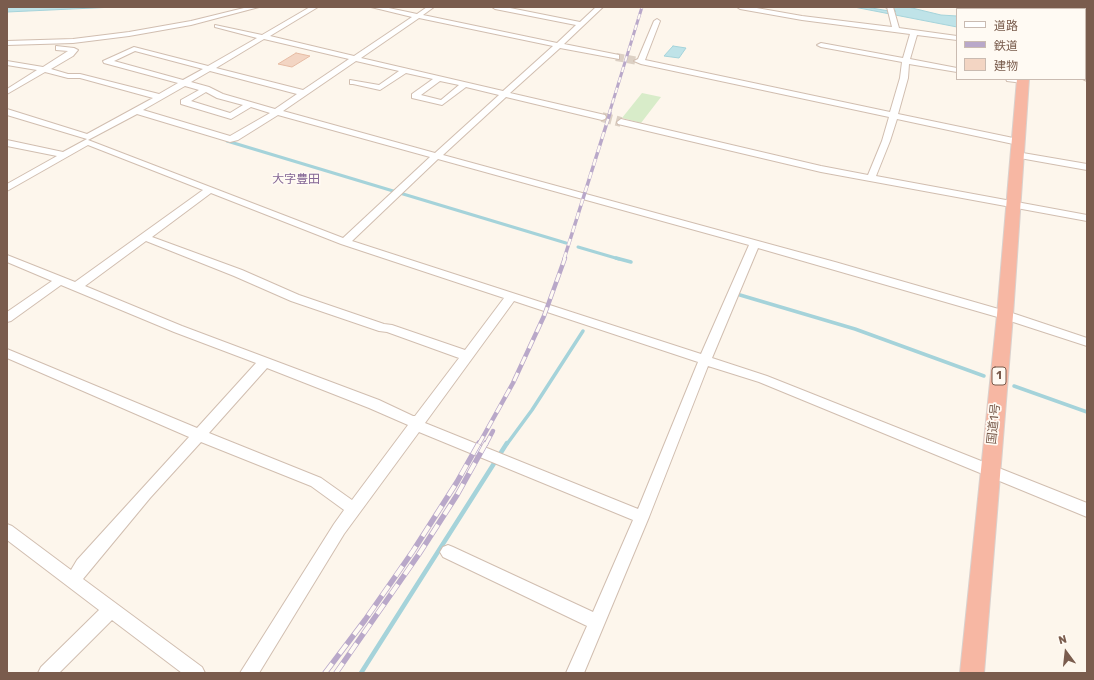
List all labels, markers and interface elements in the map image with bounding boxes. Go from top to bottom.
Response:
legend [956,8,1086,80]
text: 道路 [994,19,1018,33]
text: 鉄道 [994,39,1018,53]
text: 建物 [994,59,1018,73]
district label: 大字豊田 [272,173,320,187]
road number: 1 [992,367,1006,385]
street label: 国道1号 [985,403,1003,445]
north arrow [1046,632,1086,672]
text: N [1057,633,1068,647]

